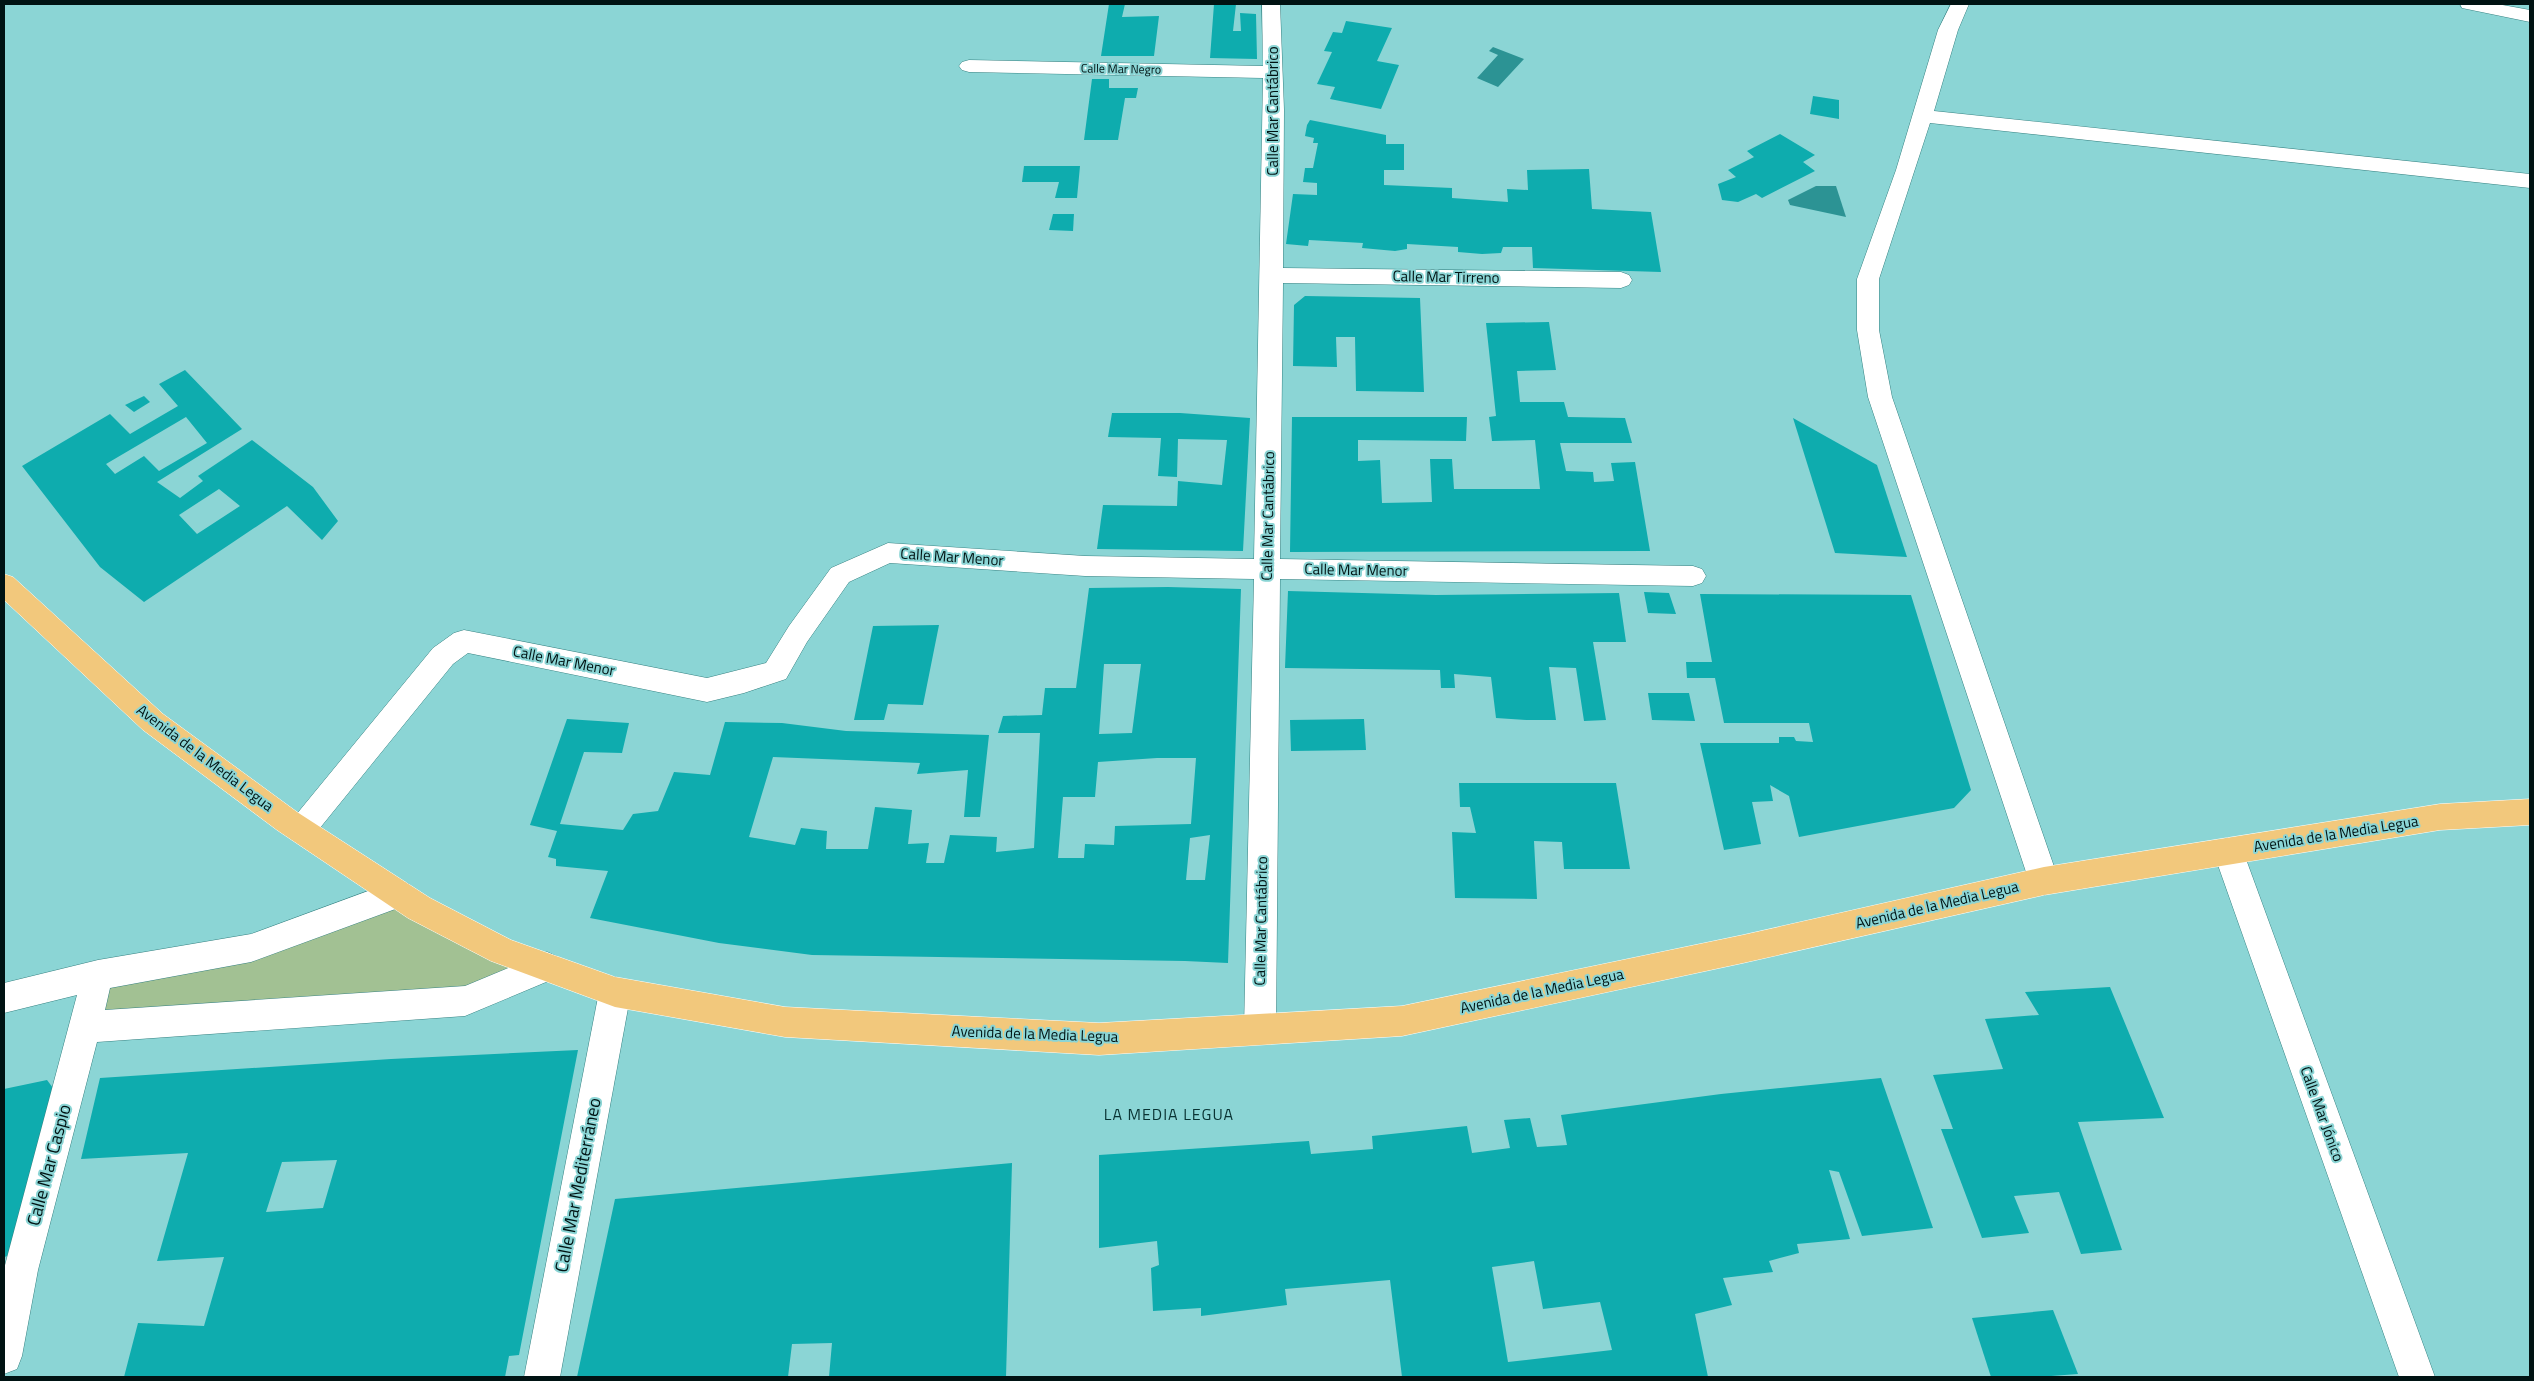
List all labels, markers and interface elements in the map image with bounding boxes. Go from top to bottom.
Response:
street label: Calle Mar Cantábrico [1261,46,1284,176]
street label: Calle Mar Negro [1081,58,1161,79]
street label: Calle Mar Tirreno [1392,264,1500,289]
street label: Calle Mar Cantábrico [1255,451,1280,581]
street label: Calle Mar Menor [900,541,1004,572]
street label: Calle Mar Menor [1304,557,1408,582]
street label: Calle Mar Menor [511,639,617,682]
street label: Avenida de la Media Legua [132,698,279,817]
street label: Avenida de la Media Legua [2252,809,2420,858]
street label: Calle Mar Cantábrico [1248,856,1273,986]
street label: Avenida de la Media Legua [1853,874,2021,934]
street label: Avenida de la Media Legua [1458,962,1626,1019]
street label: Avenida de la Media Legua [951,1019,1119,1048]
street label: Calle Mar Jónico [2295,1063,2350,1165]
street label: Calle Mar Mediterráneo [547,1095,608,1274]
street label: Calle Mar Caspio [19,1101,78,1229]
district label: LA MEDIA LEGUA [1104,1102,1234,1126]

